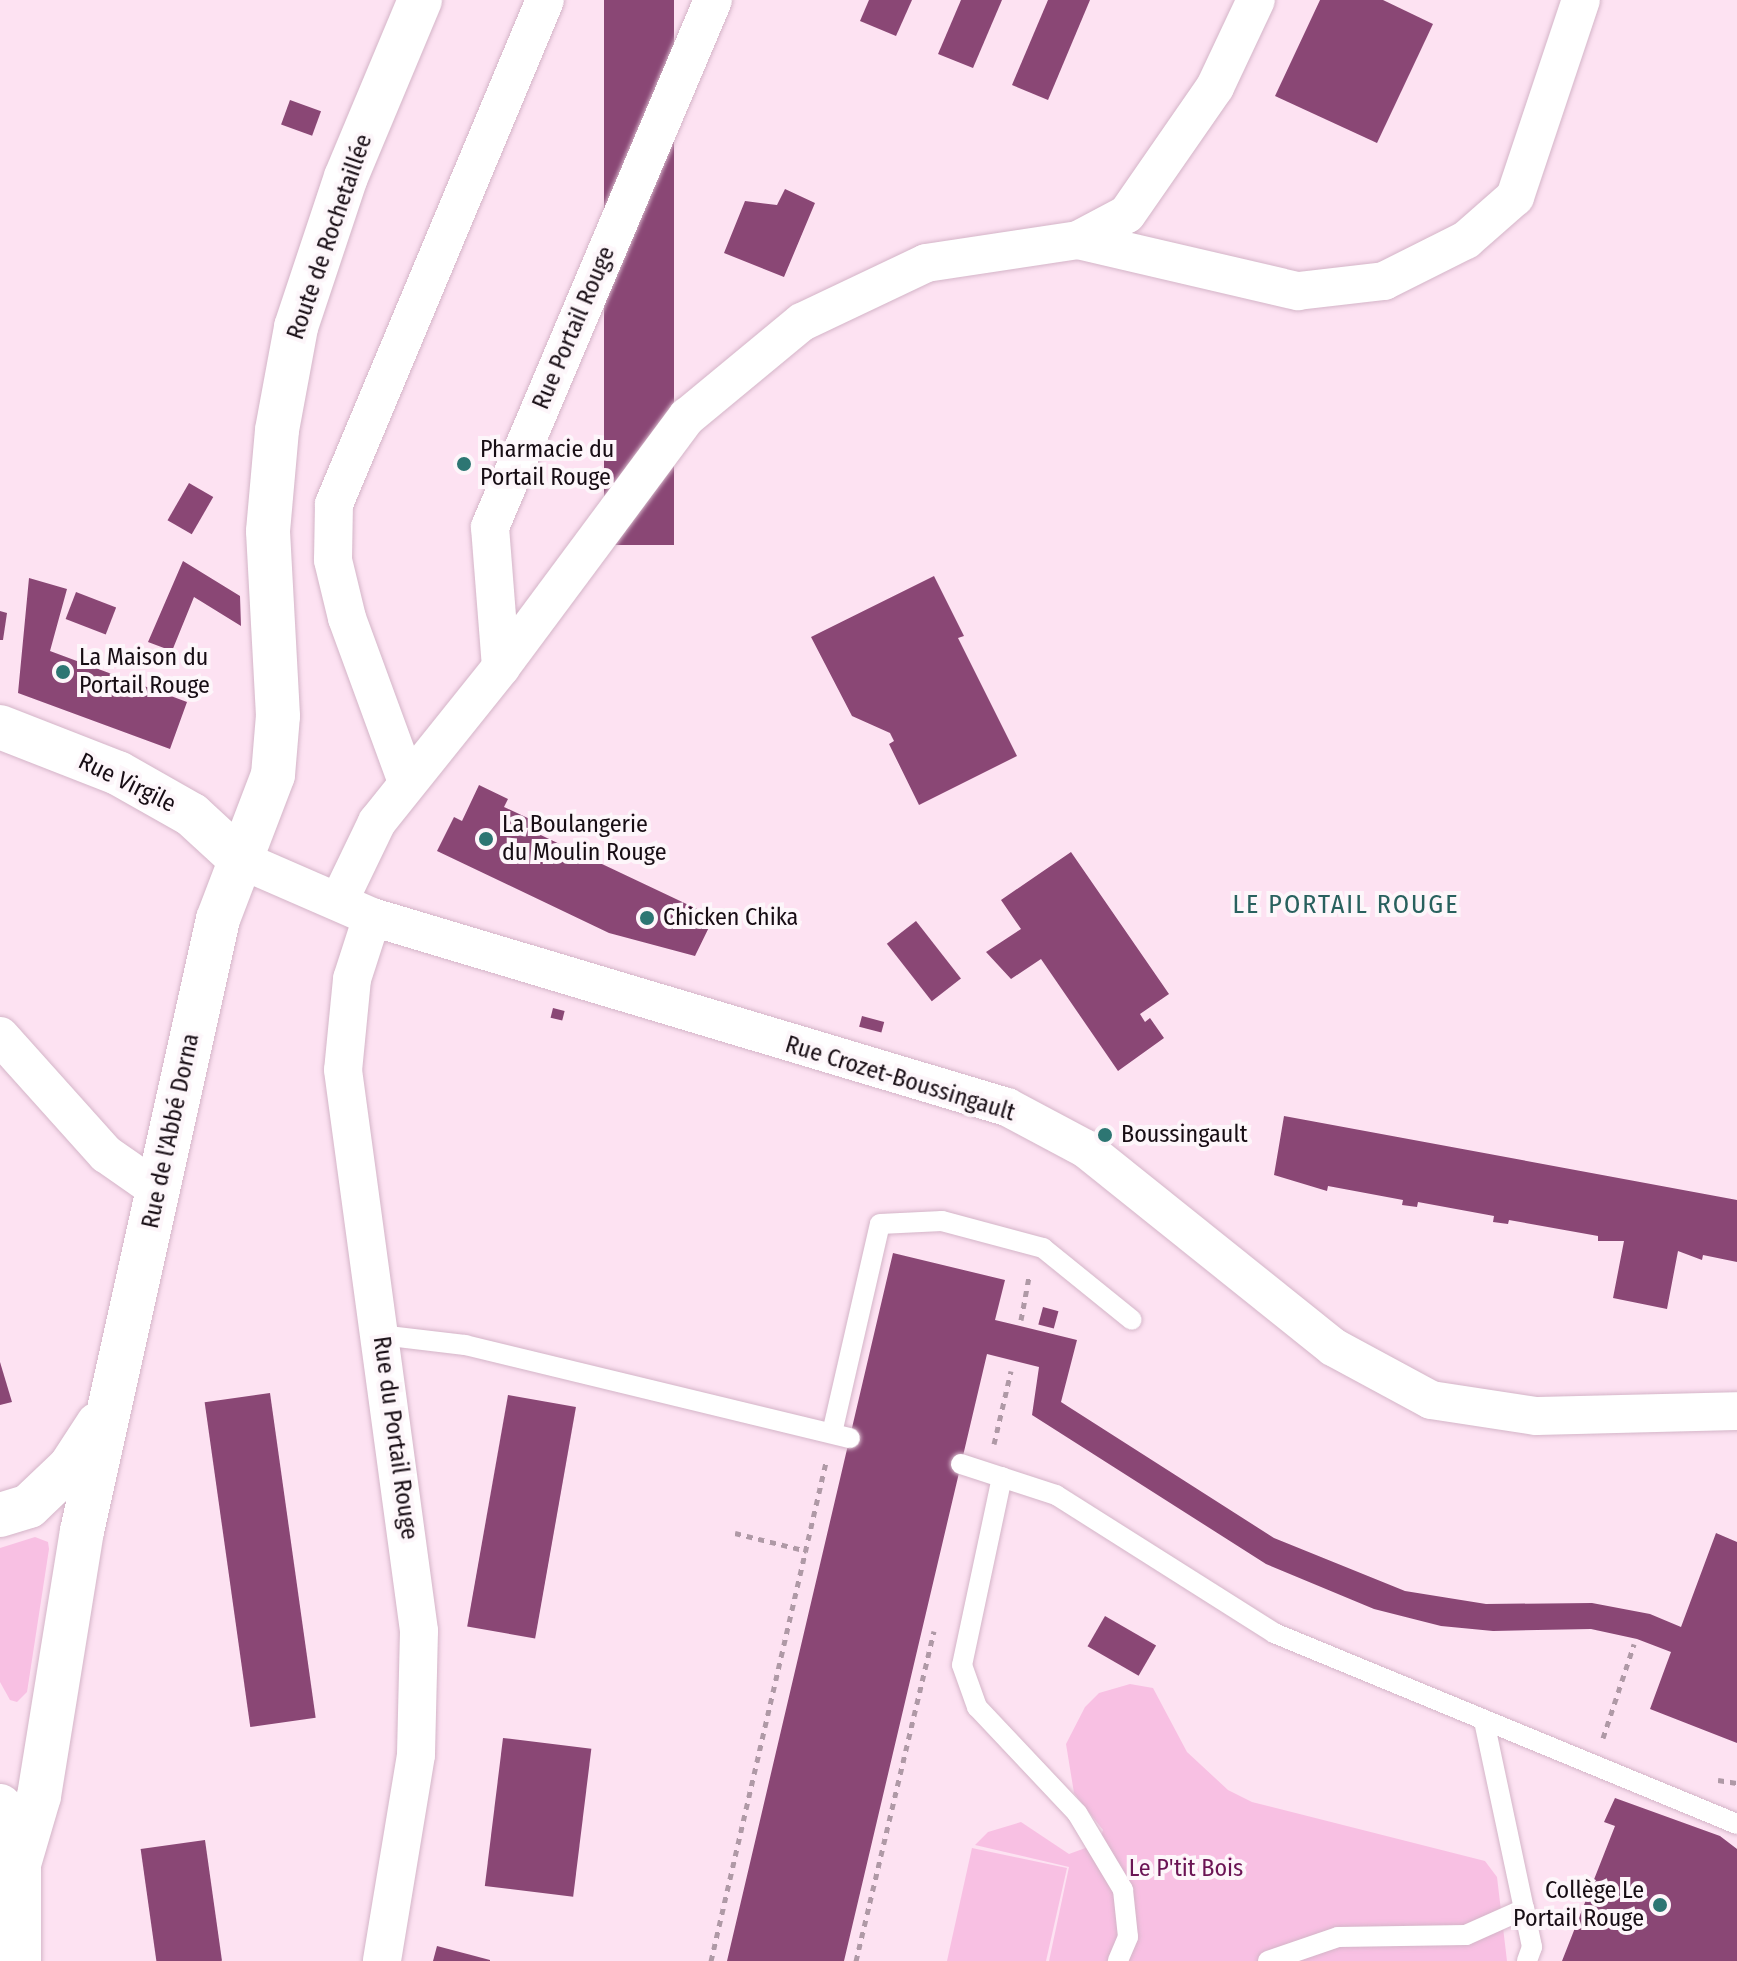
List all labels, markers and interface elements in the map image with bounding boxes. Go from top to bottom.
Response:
street label: Route de Rochetaillée [281,131,379,343]
street label: Rue Portail Rouge [527,242,621,414]
place label: Pharmacie du Portail Rouge [480,436,614,492]
marker: Pharmacie du Portail Rouge [455,455,473,473]
place label: La Maison du Portail Rouge [79,644,210,700]
marker: La Maison du Portail Rouge [54,663,72,681]
street label: Rue Virgile [74,747,180,819]
place label: La Boulangerie du Moulin Rouge [502,811,667,867]
marker: La Boulangerie du Moulin Rouge [477,830,495,848]
district label: LE PORTAIL ROUGE [1233,889,1459,921]
place label: Chicken Chika [663,904,798,932]
marker: Chicken Chika [638,909,656,927]
street label: Rue Crozet-Boussingault [782,1030,1018,1128]
street label: Rue de l'Abbé Dorna [136,1031,206,1231]
place label: Boussingault [1121,1121,1248,1149]
marker: Boussingault [1096,1126,1114,1144]
street label: Rue du Portail Rouge [366,1334,424,1542]
park label: Le P'tit Bois [1129,1855,1243,1883]
place label: Collège Le Portail Rouge [1513,1877,1644,1933]
marker: Collège Le Portail Rouge [1651,1896,1669,1914]

